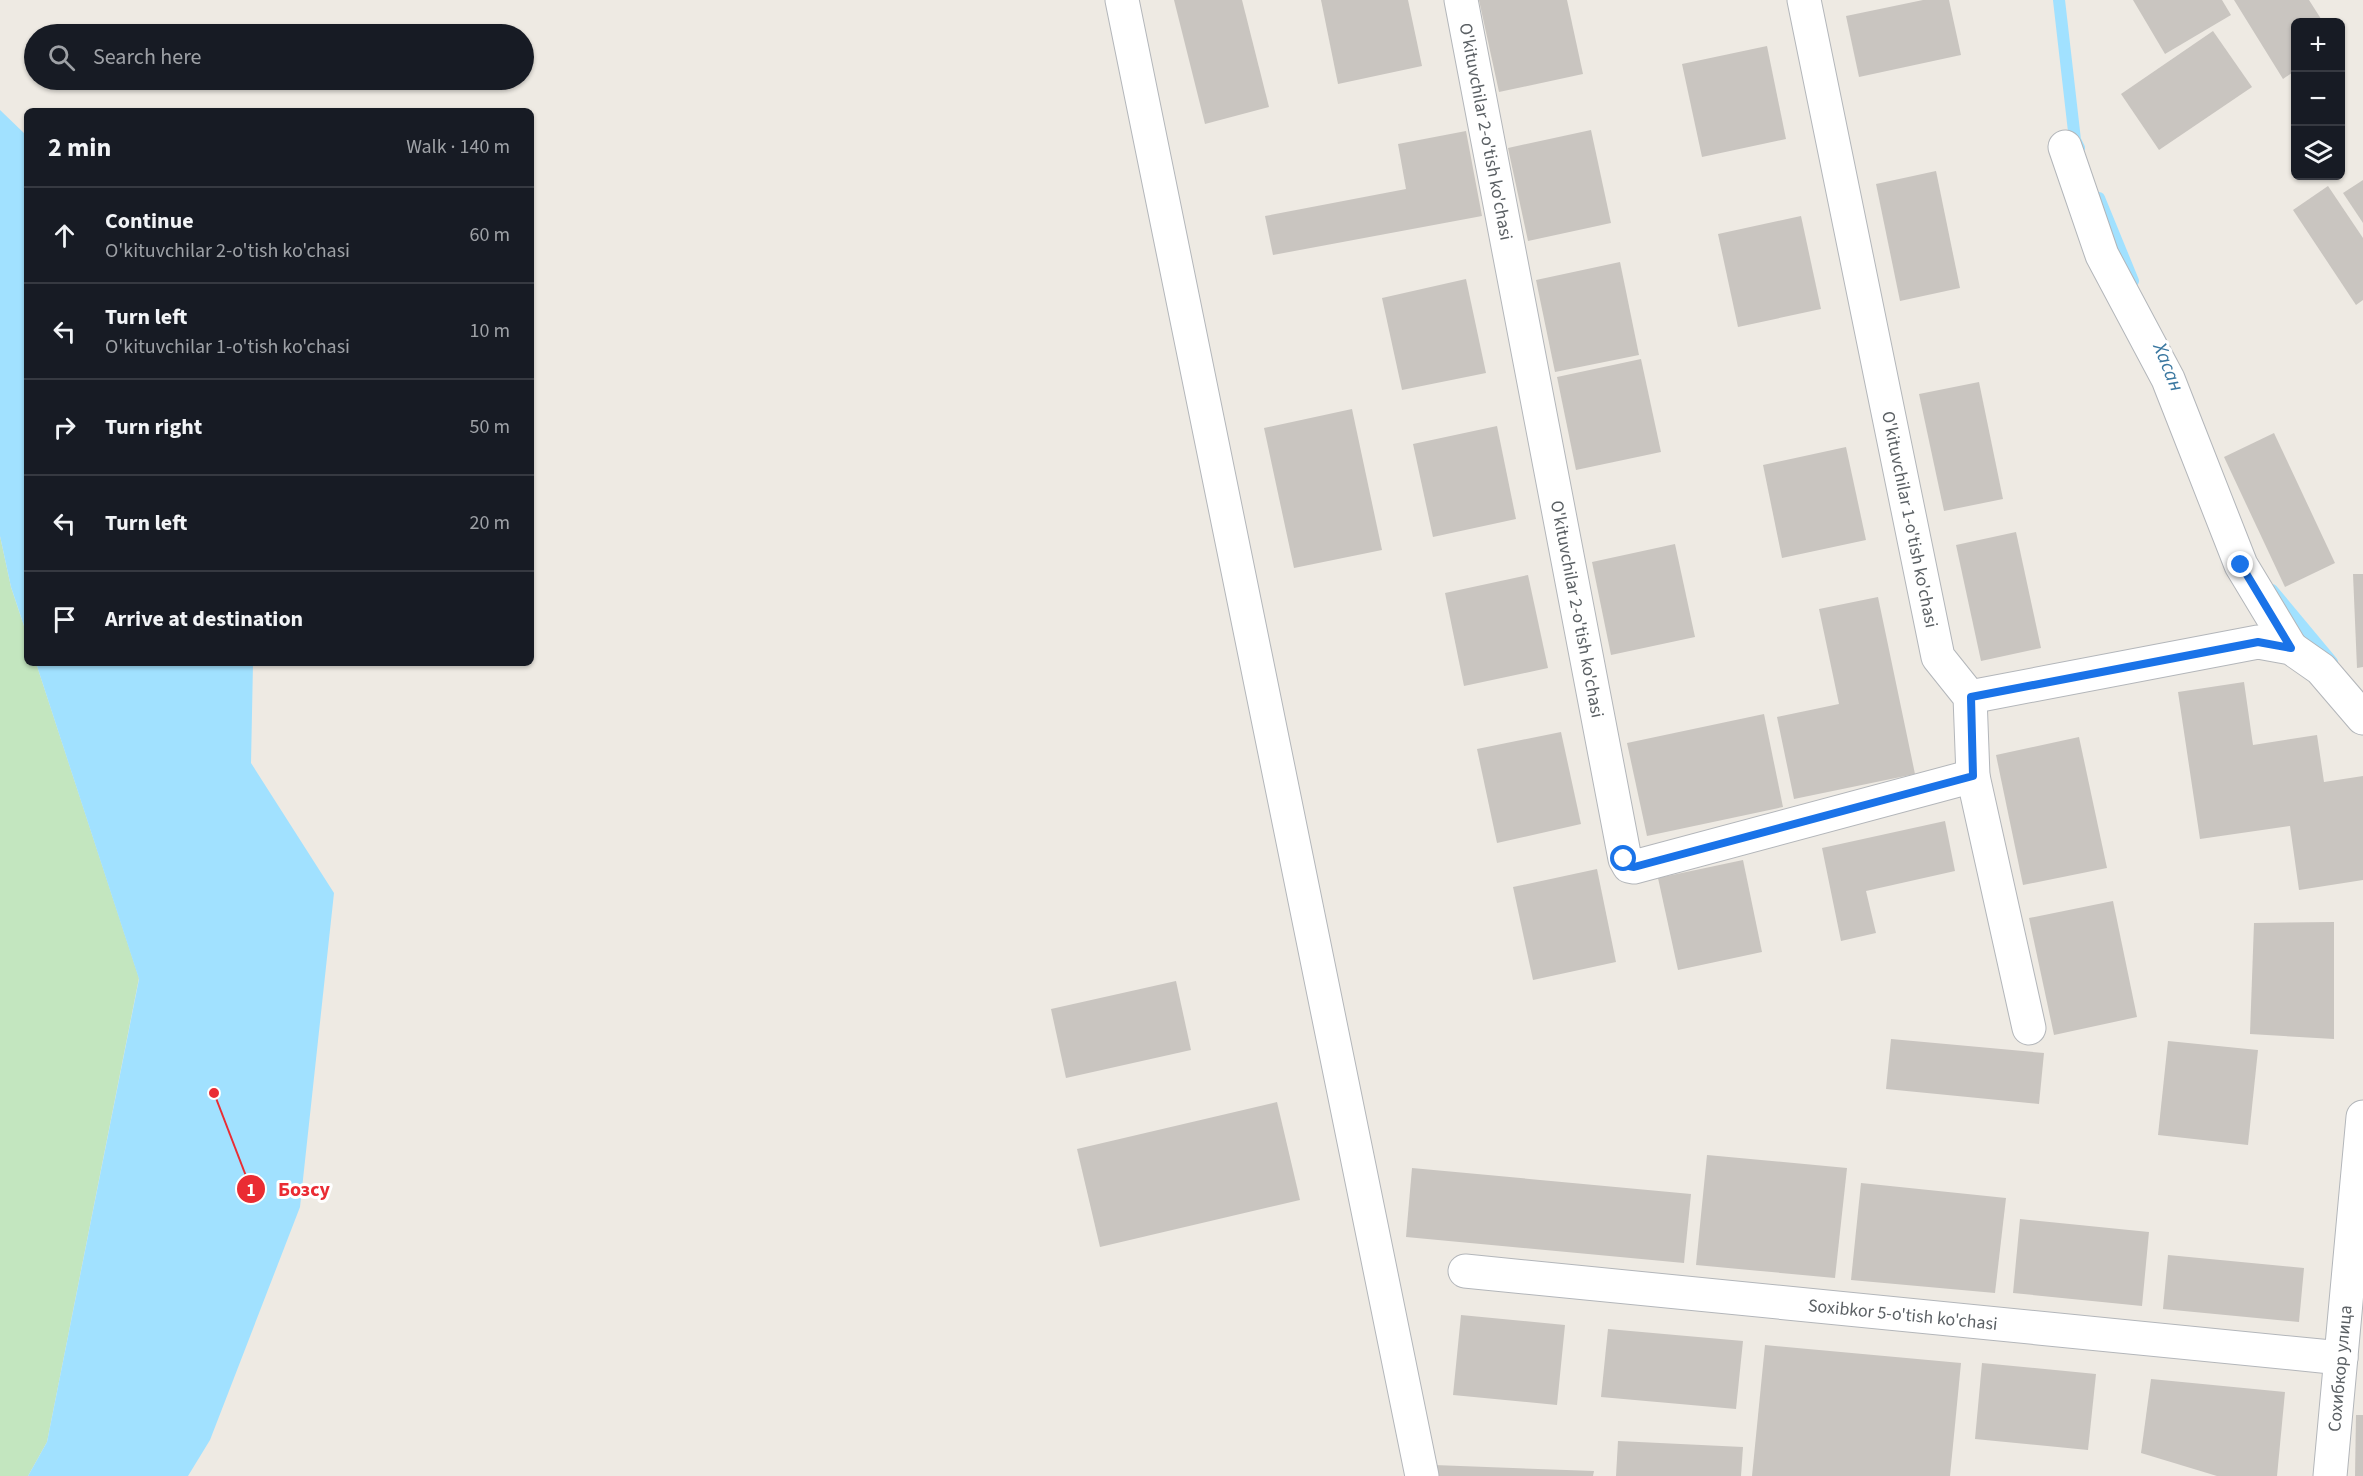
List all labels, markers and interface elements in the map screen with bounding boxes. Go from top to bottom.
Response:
map controls [2291,18,2345,180]
button: + [2291,18,2345,72]
street label: O'kituvchilar 2-o'tish ko'chasi [1453,21,1519,242]
search box [24,24,534,90]
icon: search [45,41,78,74]
text: Search here [93,41,201,73]
button: − [2291,72,2345,126]
button: layers [2291,126,2345,180]
text: 2 min [48,129,111,166]
text: Walk · 140 m [406,133,510,161]
text: Continue [105,205,194,237]
icon: ahead [48,219,81,252]
text: 60 m [470,221,510,249]
text: O'kituvchilar 2-o'tish ko'chasi [105,237,350,265]
text: Turn left [105,301,187,333]
icon: left [48,315,81,348]
text: 10 m [470,317,510,345]
text: O'kituvchilar 1-o'tish ko'chasi [105,333,350,361]
water label: Хасан [2145,337,2191,396]
street label: O'kituvchilar 1-o'tish ko'chasi [1876,409,1944,630]
icon: right [48,411,81,444]
text: Turn right [105,411,202,443]
text: 50 m [470,413,510,441]
street label: O'kituvchilar 2-o'tish ko'chasi [1544,498,1610,720]
icon: left [48,507,81,540]
text: Turn left [105,507,187,539]
text: 20 m [470,509,510,537]
route end [2227,551,2253,577]
icon: arrive [48,603,81,636]
text: Arrive at destination [105,603,303,635]
route start [1610,845,1636,871]
callout: Бозсу [236,1170,342,1208]
text: Бозсу [278,1176,331,1204]
text: 1 [246,1178,256,1203]
street label: Soxibkor 5-o'tish ko'chasi [1807,1293,1999,1336]
street label: Сохибкор улица [2322,1304,2358,1433]

